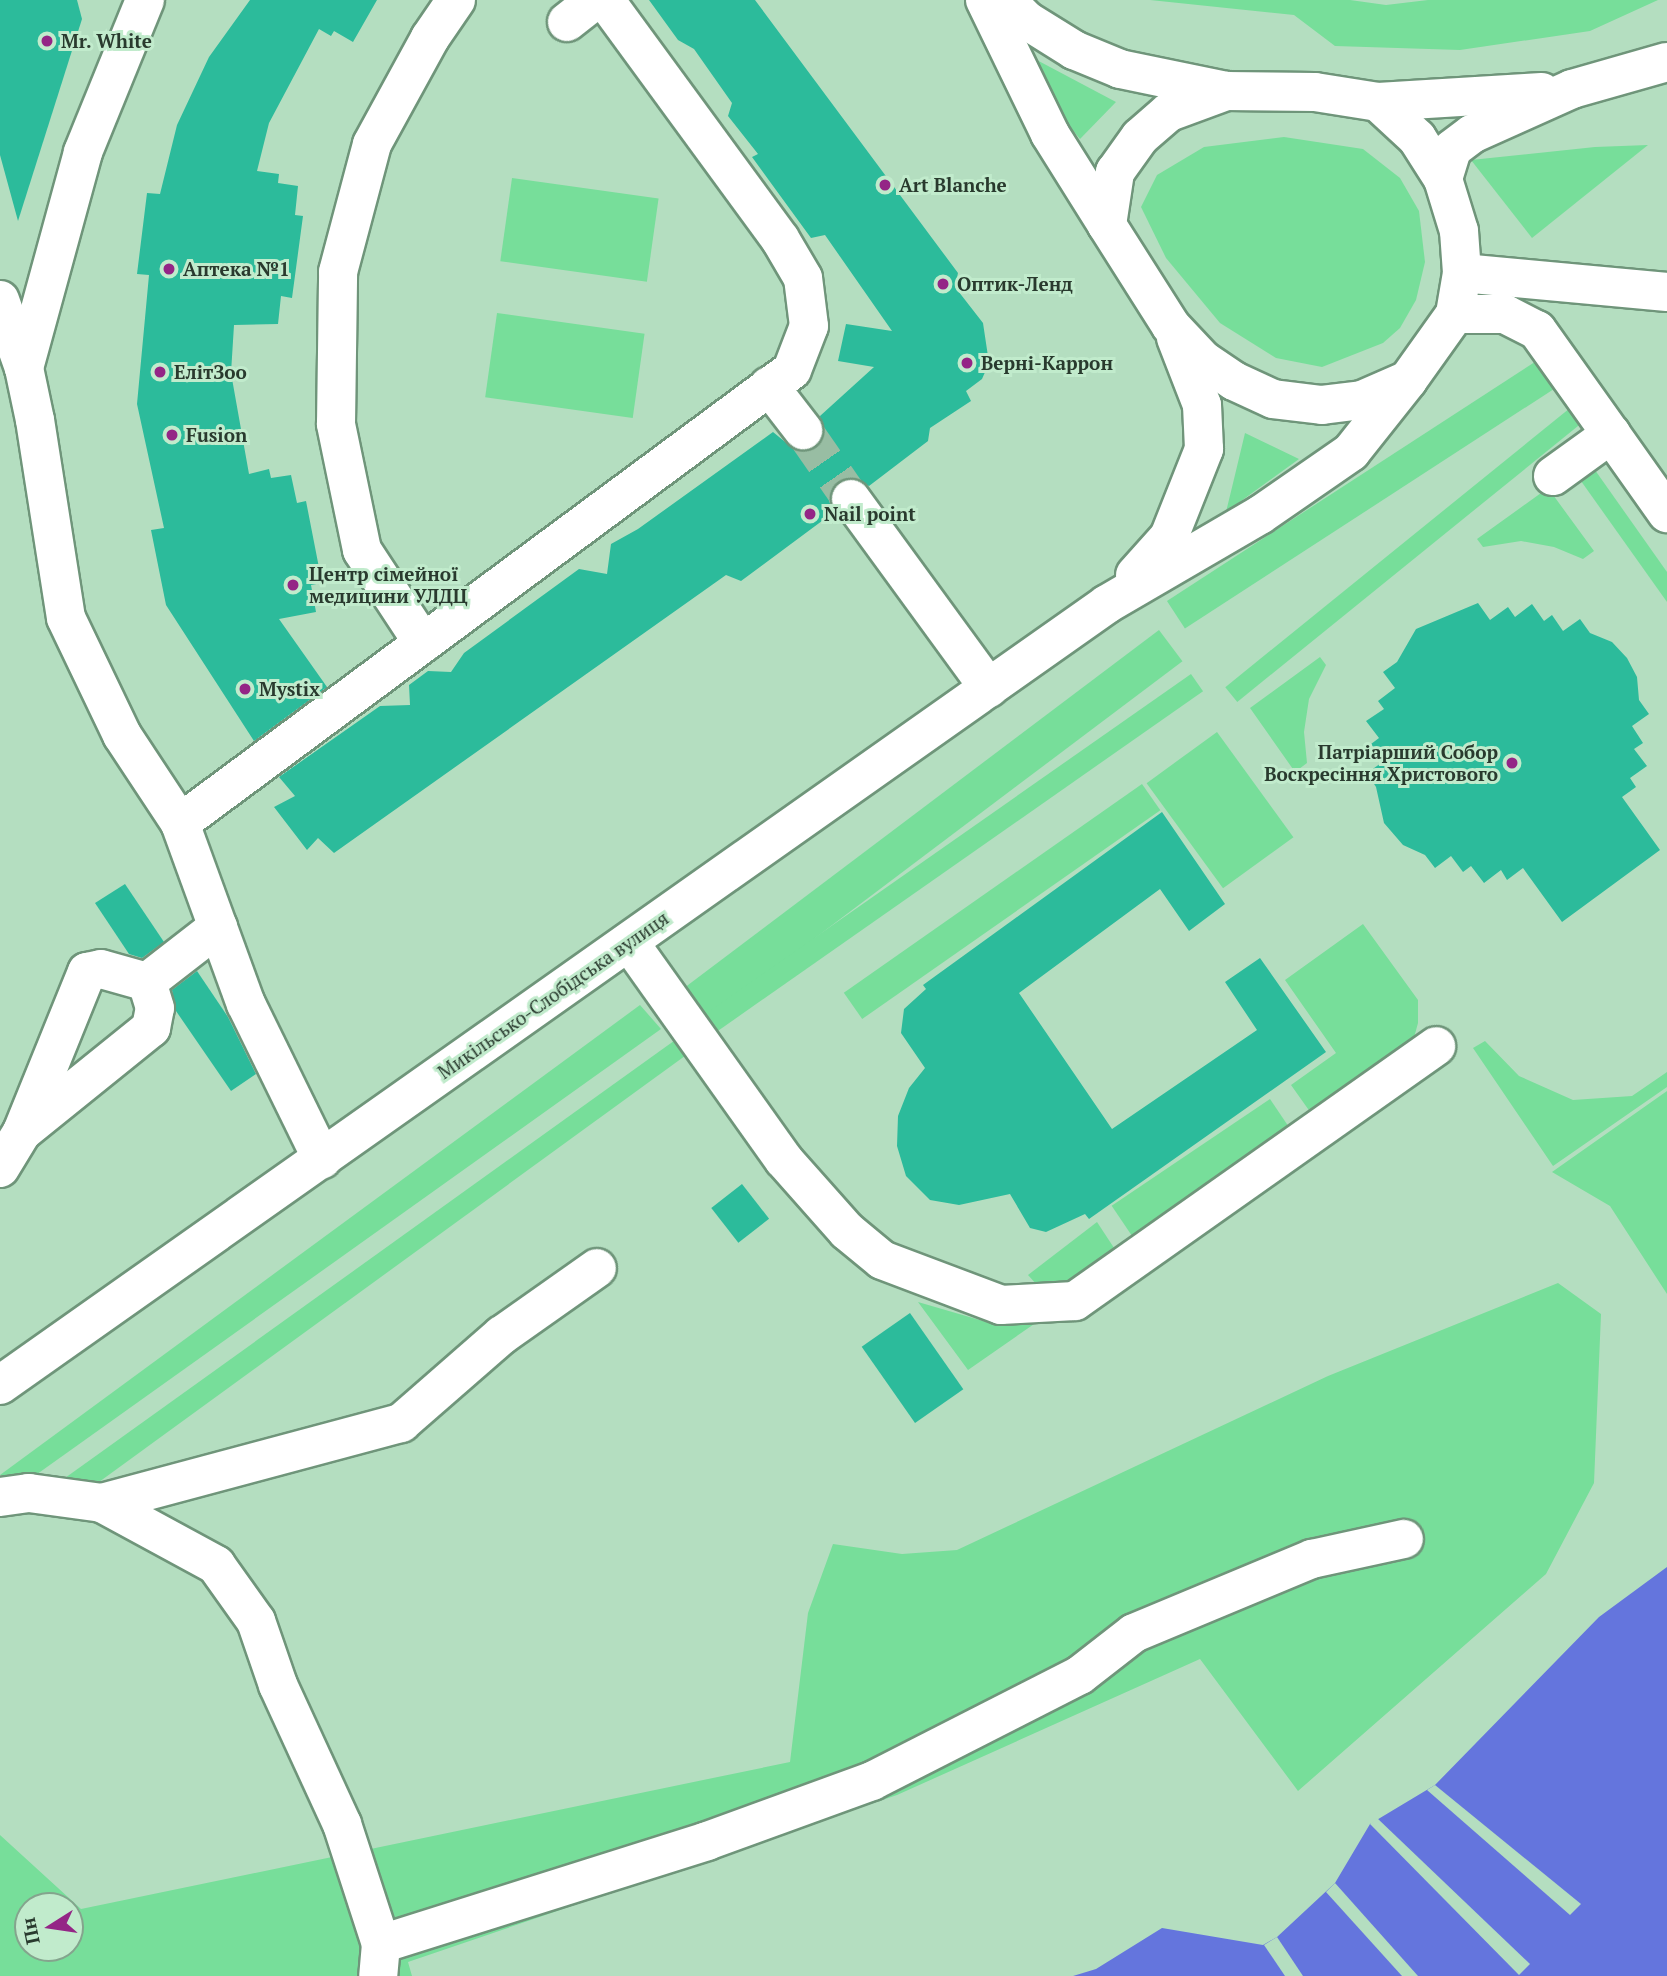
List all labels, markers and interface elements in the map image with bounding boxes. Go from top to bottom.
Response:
place label: Mr. White [61,30,153,52]
marker: Mr. White [39,33,55,49]
place label: Art Blanche [899,174,1007,196]
marker: Art Blanche [877,177,893,193]
place label: Аптека №1 [183,258,290,280]
marker: Аптека №1 [161,261,177,277]
place label: Оптик-Ленд [957,273,1073,295]
marker: Оптик-Ленд [935,276,951,292]
place label: Верні-Каррон [981,352,1113,374]
marker: Верні-Каррон [959,355,975,371]
place label: ЕлітЗоо [174,361,247,383]
marker: ЕлітЗоо [152,364,168,380]
place label: Fusion [186,424,247,446]
marker: Fusion [164,427,180,443]
place label: Nail point [824,503,916,525]
marker: Nail point [802,506,818,522]
place label: Центр сімейної медицини УЛДЦ [309,563,468,607]
marker: Центр сімейної медицини УЛДЦ [283,575,303,595]
place label: Mystix [259,678,320,700]
marker: Mystix [237,681,253,697]
place label: Патріарший Собор Воскресіння Христового [1264,741,1498,785]
marker: Патріарший Собор Воскресіння Христового [1504,755,1520,771]
street label: Микільсько-Слобідська вулиця [433,906,673,1084]
north arrow [14,1892,84,1962]
text: Пн [15,1915,45,1947]

